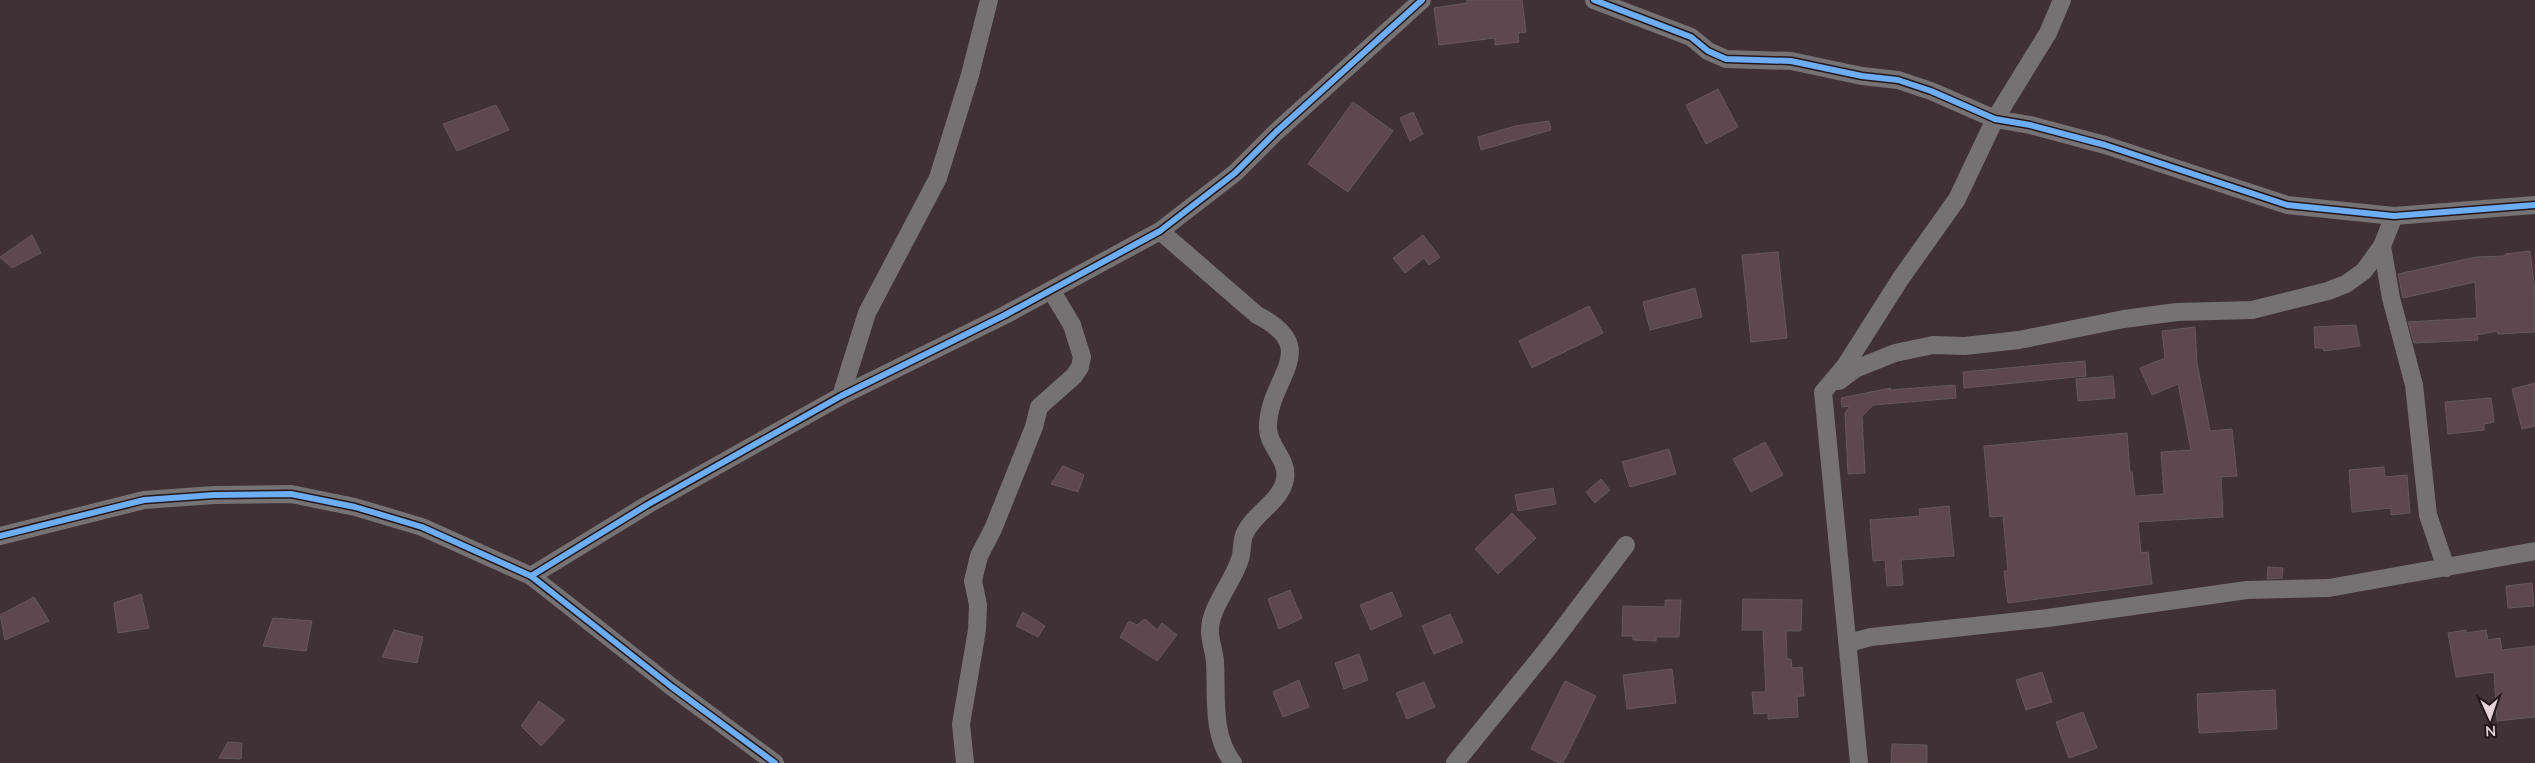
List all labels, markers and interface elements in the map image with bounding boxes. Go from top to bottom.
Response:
north arrow [2465,693,2515,743]
text: N [2485,723,2497,740]

